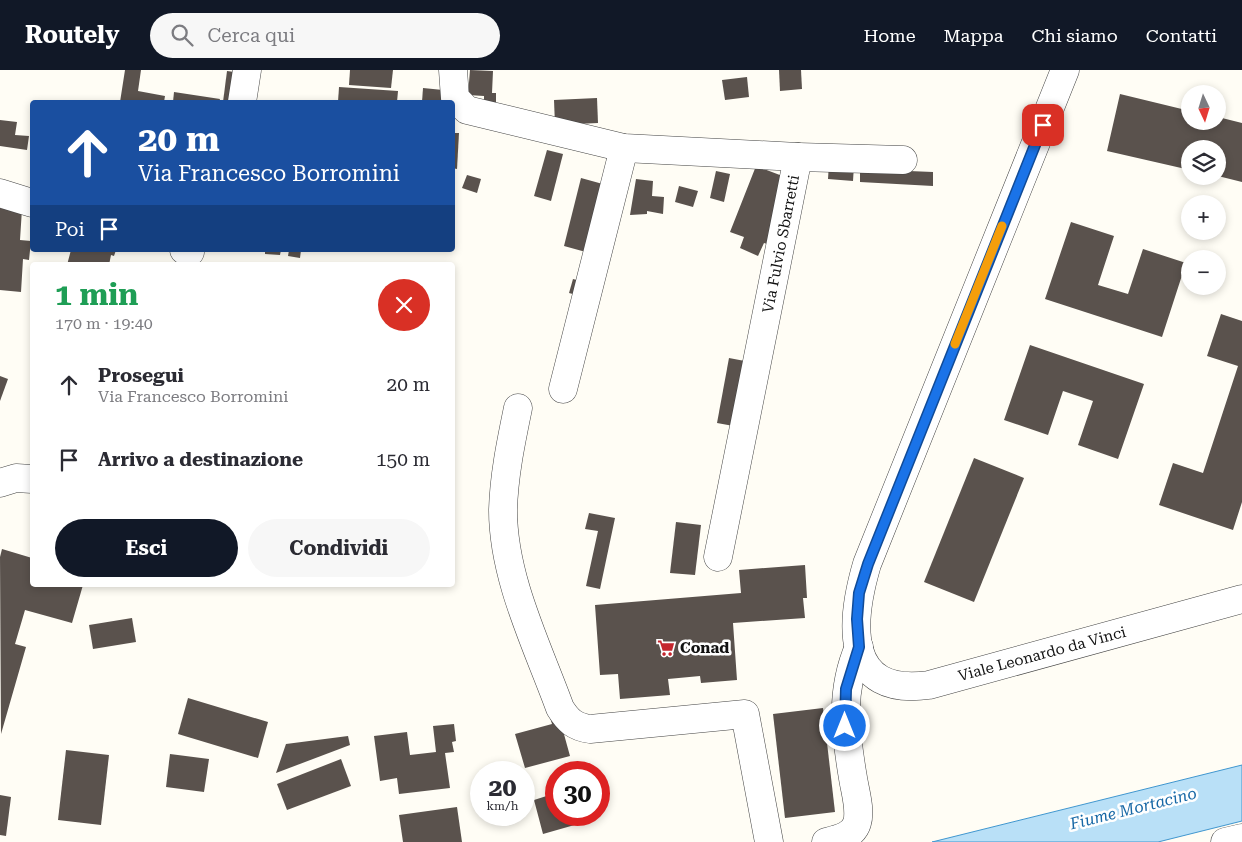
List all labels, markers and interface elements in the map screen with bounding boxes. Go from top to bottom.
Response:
search box [150,13,500,58]
text: Routely [25,21,120,49]
icon: search [168,21,196,49]
text: Cerca qui [208,24,295,47]
text: Home [863,25,916,46]
text: Mappa [944,25,1003,46]
text: Chi siamo [1031,25,1118,46]
text: Contatti [1146,25,1217,46]
north arrow [1181,85,1226,130]
map controls [1181,85,1226,295]
pin [1022,104,1064,146]
icon: arrive [1029,111,1057,139]
text: 20 m [138,119,220,160]
icon: ahead [55,120,120,185]
button: layers [1181,140,1226,185]
text: Via Francesco Borromini [138,161,400,186]
street label: Via Fulvio Sbarretti [759,173,803,315]
button: + [1181,195,1226,240]
icon: arrive [95,215,123,243]
text: Poi [55,218,85,241]
button: − [1181,250,1226,295]
text: 1 min [55,277,138,312]
button: close [378,279,430,331]
text: 170 m · 19:40 [55,314,153,333]
text: Prosegui [98,364,184,387]
icon: ahead [55,371,83,399]
text: 20 m [387,373,430,396]
text: Via Francesco Borromini [98,387,288,406]
icon: arrive [55,446,83,474]
text: Arrivo a destinazione [98,448,303,471]
text: 150 m [376,448,430,471]
button: Esci [55,519,238,577]
button: Condividi [248,519,430,577]
street label: Viale Leonardo da Vinci [956,623,1128,685]
supermarket icon: Conad [656,638,676,658]
place label: Conad [680,639,729,657]
position arrow [818,699,870,751]
speed limit sign: 30 [545,761,610,826]
text: 20 [488,773,517,802]
water label: Fiume Mortacino [1067,784,1198,834]
text: km/h [486,799,519,813]

